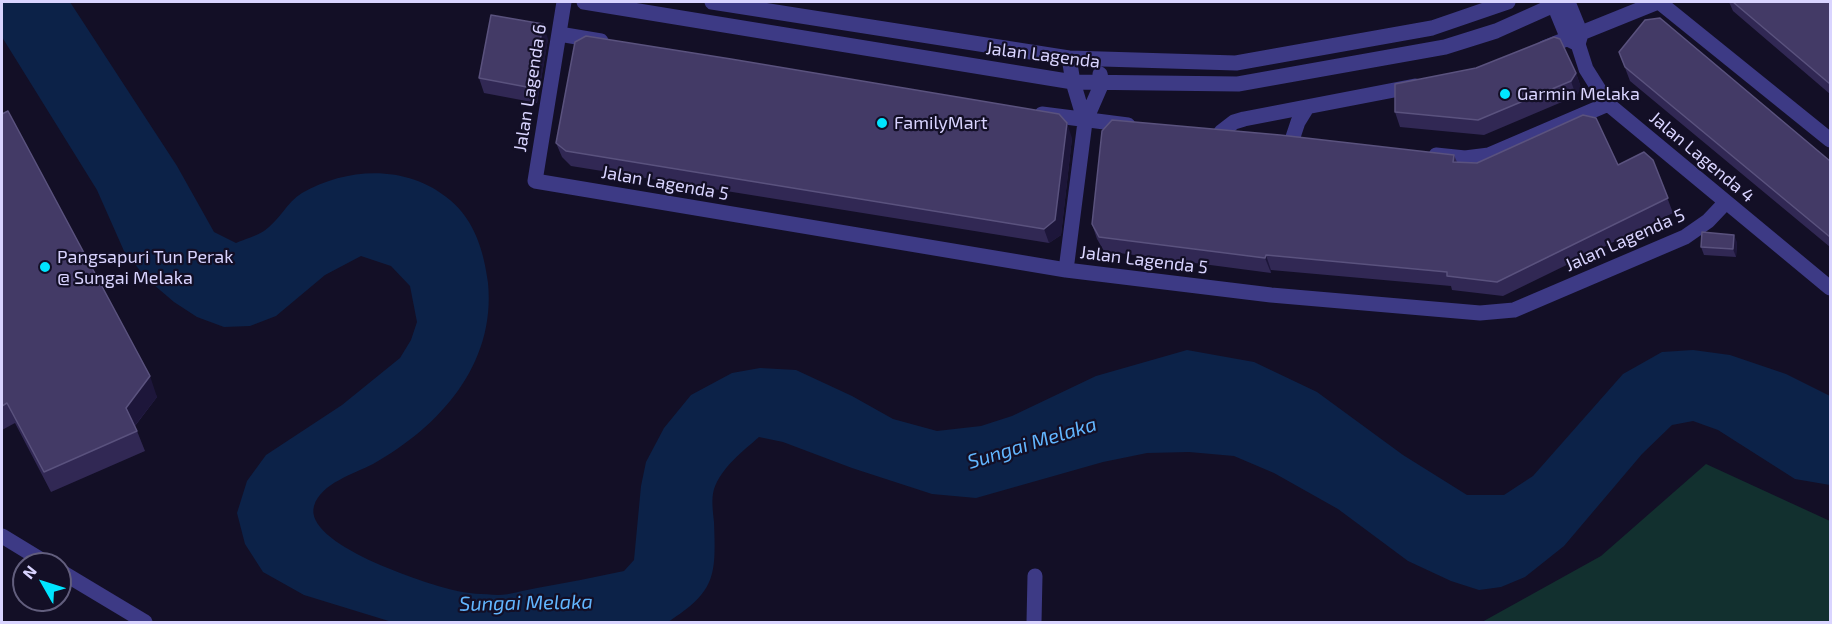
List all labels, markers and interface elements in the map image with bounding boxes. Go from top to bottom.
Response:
street label: Jalan Lagenda 6 [509,22,551,154]
street label: Jalan Lagenda [985,37,1101,73]
place label: Garmin Melaka [1517,83,1640,105]
marker: Garmin Melaka [1498,87,1512,101]
street label: Jalan Lagenda 4 [1645,107,1759,207]
place label: FamilyMart [894,112,988,134]
marker: FamilyMart [875,116,889,130]
street label: Jalan Lagenda 5 [600,161,730,205]
street label: Jalan Lagenda 5 [1562,204,1688,276]
street label: Jalan Lagenda 5 [1079,241,1209,279]
place label: Pangsapuri Tun Perak @ Sungai Melaka [57,246,233,288]
marker: Pangsapuri Tun Perak @ Sungai Melaka [38,260,52,274]
water label: Sungai Melaka [965,412,1099,474]
north arrow [12,552,72,612]
text: N [18,561,40,582]
water label: Sungai Melaka [459,590,593,616]

